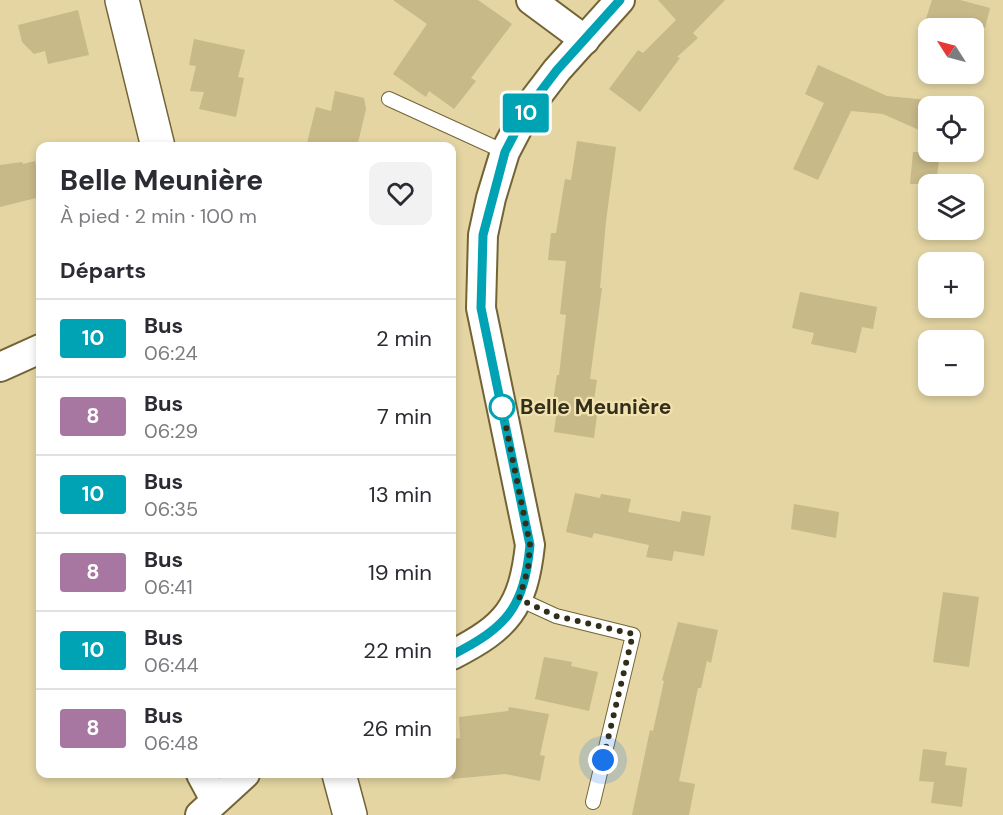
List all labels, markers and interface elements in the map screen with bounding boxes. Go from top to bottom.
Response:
north arrow [918,18,984,84]
map controls [918,18,984,396]
line badge: 10 [499,94,553,132]
button: locate [918,96,984,162]
text: 10 [515,99,537,127]
text: Belle Meunière [60,162,263,199]
button: heart [369,162,432,225]
button: layers [918,174,984,240]
text: À pied · 2 min · 100 m [60,203,257,229]
button: + [918,252,984,318]
text: Départs [60,256,146,285]
text: Bus [144,311,183,340]
text: 10 [82,324,104,352]
text: 2 min [376,324,432,353]
button: − [918,330,984,396]
text: 06:24 [144,340,198,366]
text: Bus [144,389,183,418]
place label: Belle Meunière [520,393,671,421]
marker: Belle Meunière [489,394,515,420]
text: 8 [86,402,100,430]
text: 7 min [377,402,432,431]
text: 06:29 [144,418,198,444]
text: Bus [144,467,183,496]
text: 10 [82,480,104,508]
text: 13 min [369,480,432,509]
text: 06:35 [144,496,198,522]
text: Bus [144,545,183,574]
text: 8 [86,558,100,586]
text: 19 min [368,558,432,587]
text: 06:41 [144,574,193,600]
text: Bus [144,623,183,652]
text: 10 [82,636,104,664]
text: 22 min [363,636,432,665]
text: 06:44 [144,652,199,678]
text: Bus [144,701,183,730]
text: 8 [86,714,100,742]
text: 26 min [362,714,432,743]
text: 06:48 [144,730,199,756]
your location [588,745,618,775]

